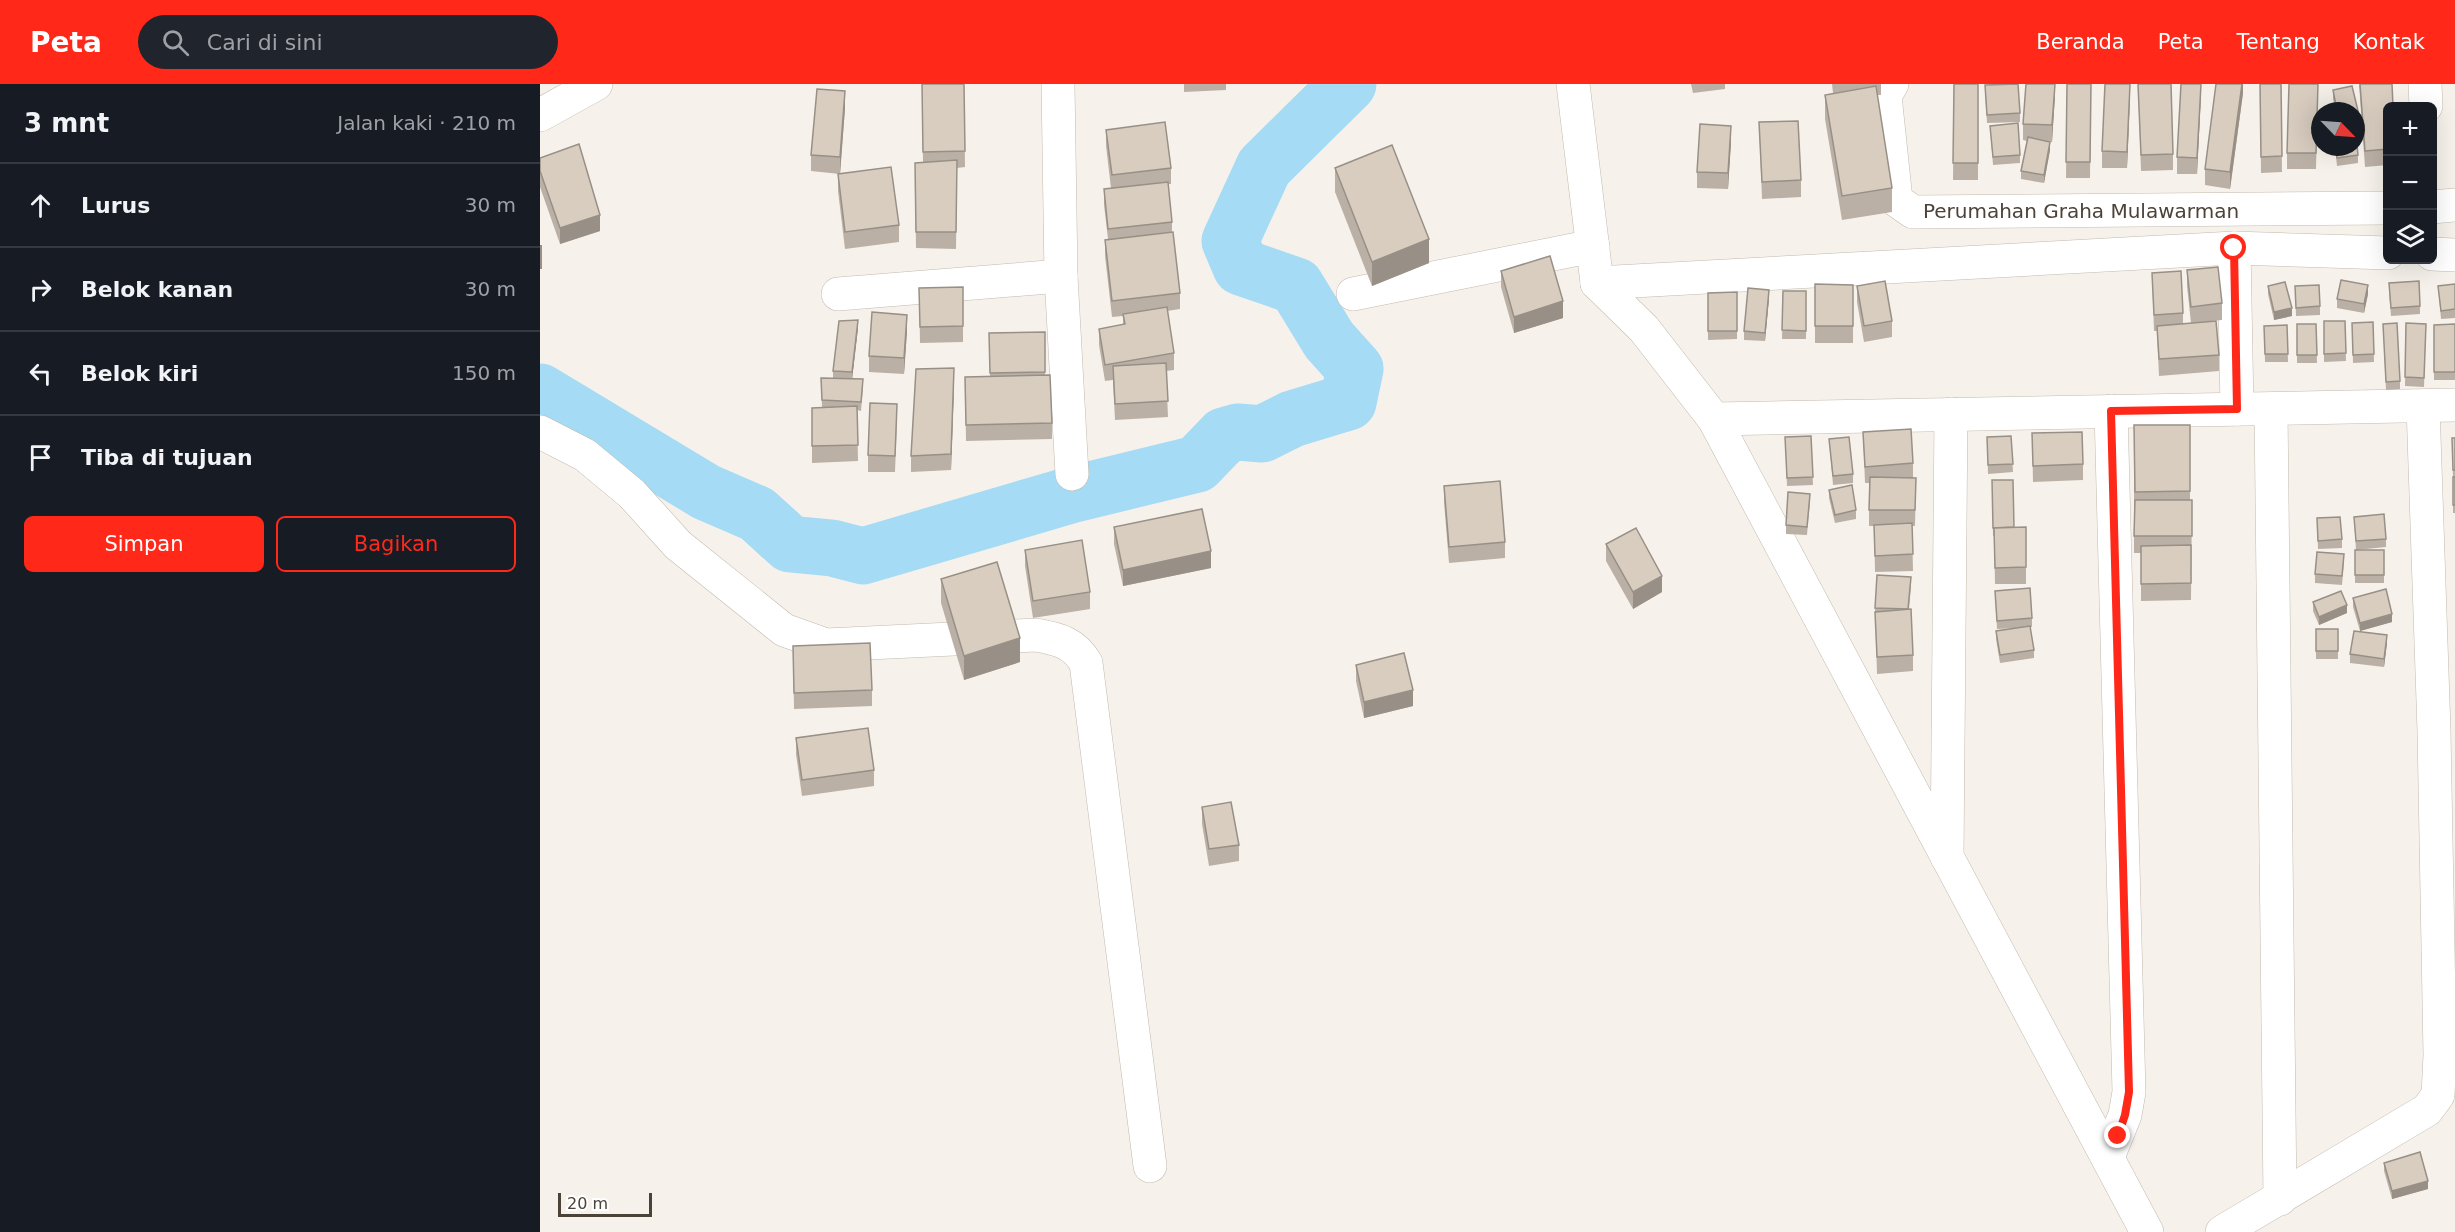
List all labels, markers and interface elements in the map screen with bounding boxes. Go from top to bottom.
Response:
search box [138,15,558,69]
text: Peta [30,26,102,59]
icon: search [159,26,192,59]
text: Cari di sini [207,30,323,55]
text: Beranda [2036,30,2125,54]
text: Peta [2158,30,2204,54]
text: Tentang [2237,30,2320,54]
text: Kontak [2353,30,2425,54]
north arrow [2311,102,2365,156]
map controls [2383,102,2437,264]
button: + [2383,102,2437,156]
text: 3 mnt [24,108,109,138]
text: Jalan kaki · 210 m [337,111,516,135]
button: − [2383,156,2437,210]
icon: ahead [24,189,57,222]
text: Lurus [81,193,150,218]
text: 30 m [465,193,516,217]
street label: Perumahan Graha Mulawarman [1923,199,2239,223]
button: layers [2383,210,2437,264]
route start [2220,234,2246,260]
icon: right [24,273,57,306]
text: Belok kanan [81,277,233,302]
text: 30 m [465,277,516,301]
icon: left [24,357,57,390]
text: Belok kiri [81,361,198,386]
text: 150 m [452,361,516,385]
icon: arrive [24,441,57,474]
text: Tiba di tujuan [81,445,253,470]
button: Simpan [24,516,264,572]
button: Bagikan [276,516,516,572]
route end [2104,1122,2130,1148]
scale bar [558,1190,652,1218]
text: 20 m [567,1194,608,1213]

